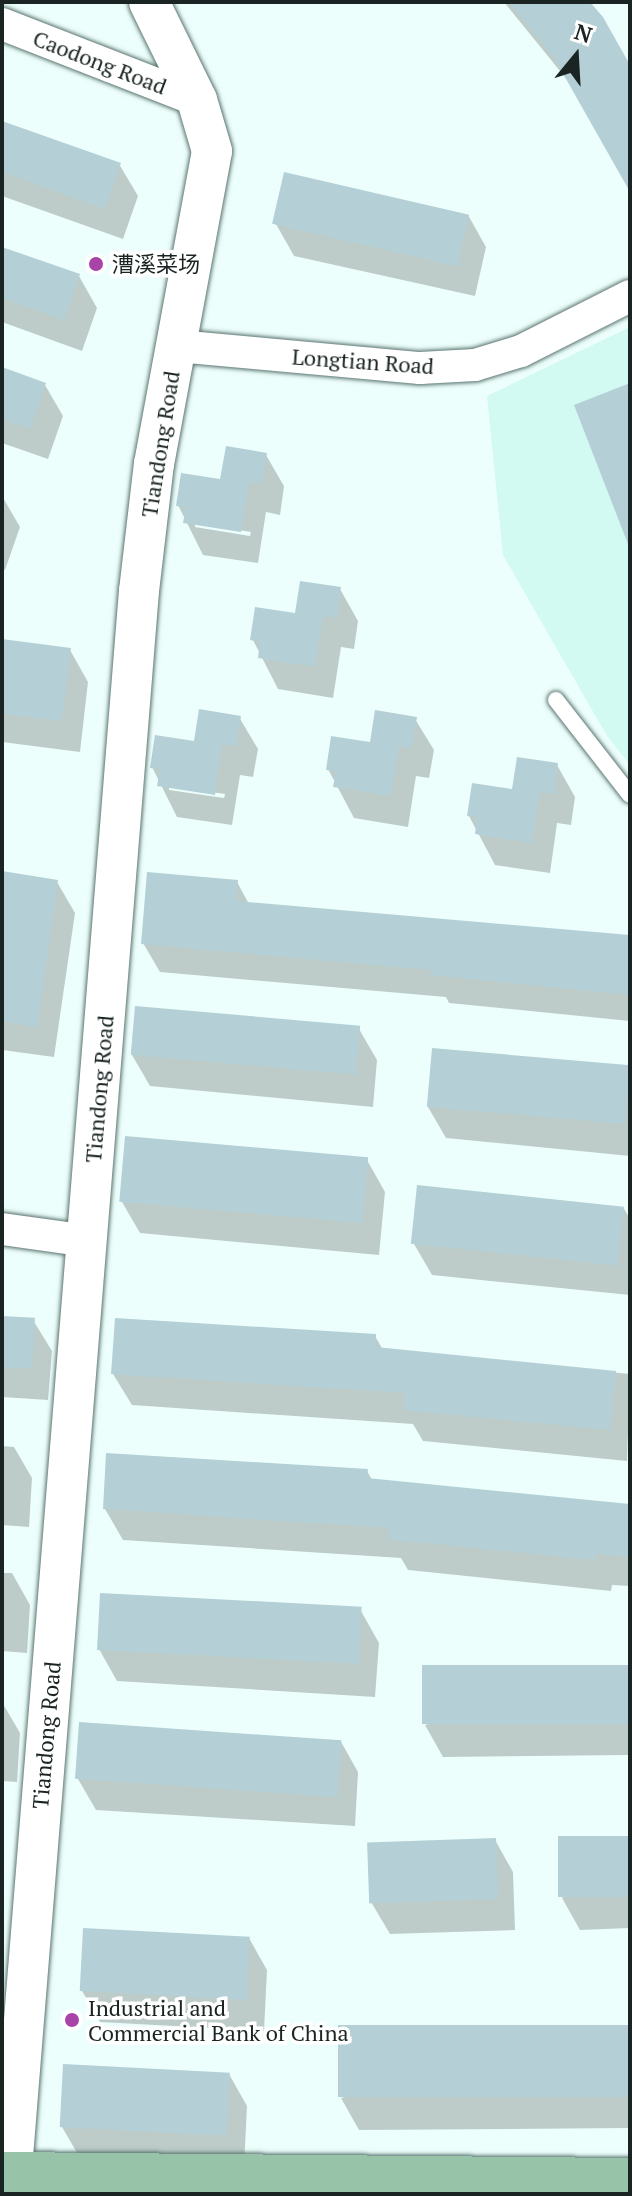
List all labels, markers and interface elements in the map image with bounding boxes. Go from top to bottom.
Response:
north arrow [536,16,616,96]
text: N [571,16,596,49]
street label: Caodong Road [30,24,170,100]
place label: 漕溪菜场 [112,251,200,277]
marker: 漕溪菜场 [87,255,105,273]
street label: Longtian Road [291,343,435,379]
street label: Tiandong Road [135,369,185,519]
street label: Tiandong Road [79,1014,119,1164]
street label: Tiandong Road [26,1660,66,1810]
place label: Industrial and Commercial Bank of China [88,1994,349,2046]
marker: Industrial and Commercial Bank of China [63,2011,81,2029]

